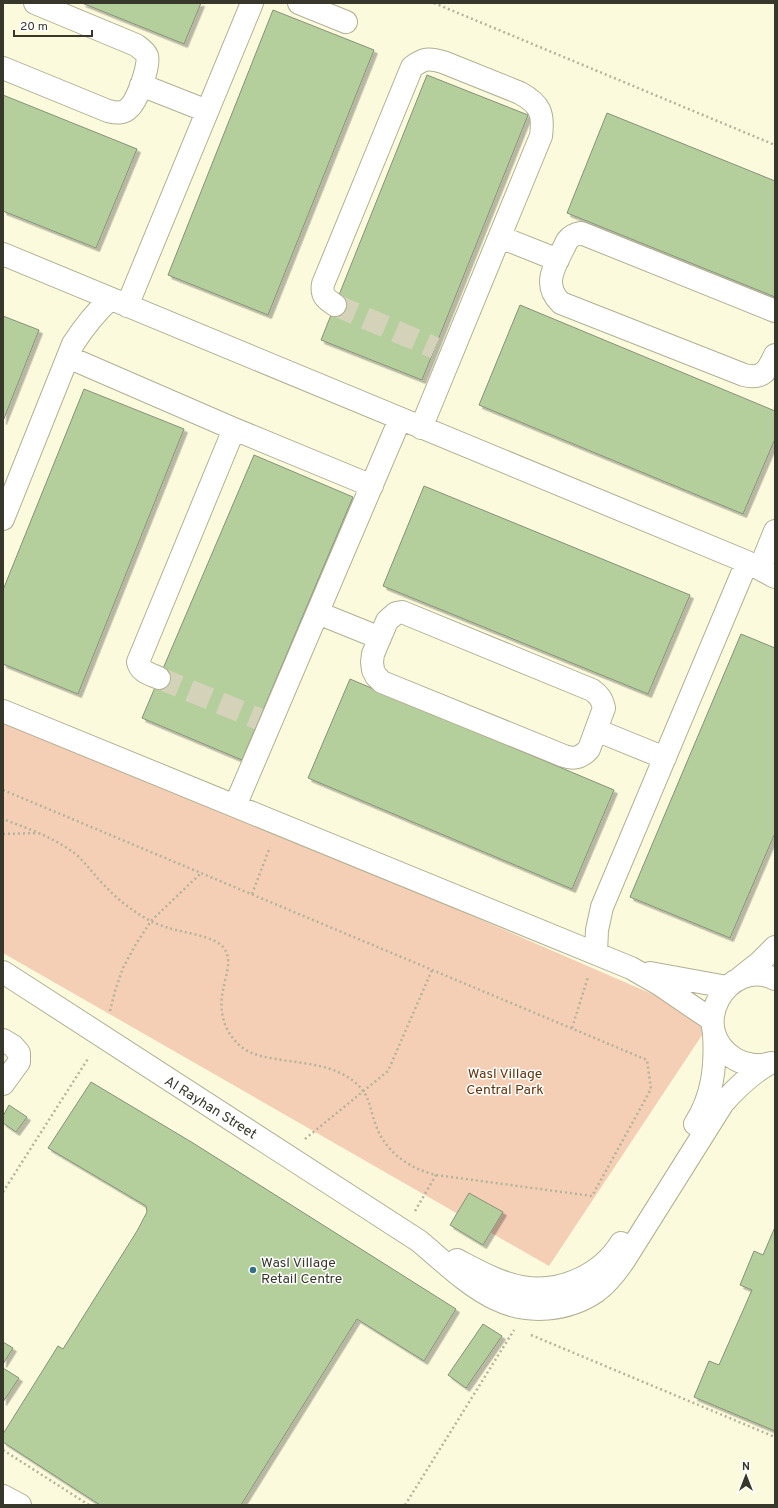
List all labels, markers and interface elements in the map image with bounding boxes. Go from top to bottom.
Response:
scale bar [14,12,92,38]
text: 20 m [20,19,48,35]
park label: Wasl Village Central Park [466,1066,544,1099]
street label: Al Rayhan Street [161,1073,259,1143]
place label: Wasl Village Retail Centre [261,1255,342,1288]
marker: Wasl Village Retail Centre [248,1265,258,1275]
north arrow [726,1456,766,1496]
text: N [742,1460,750,1474]

